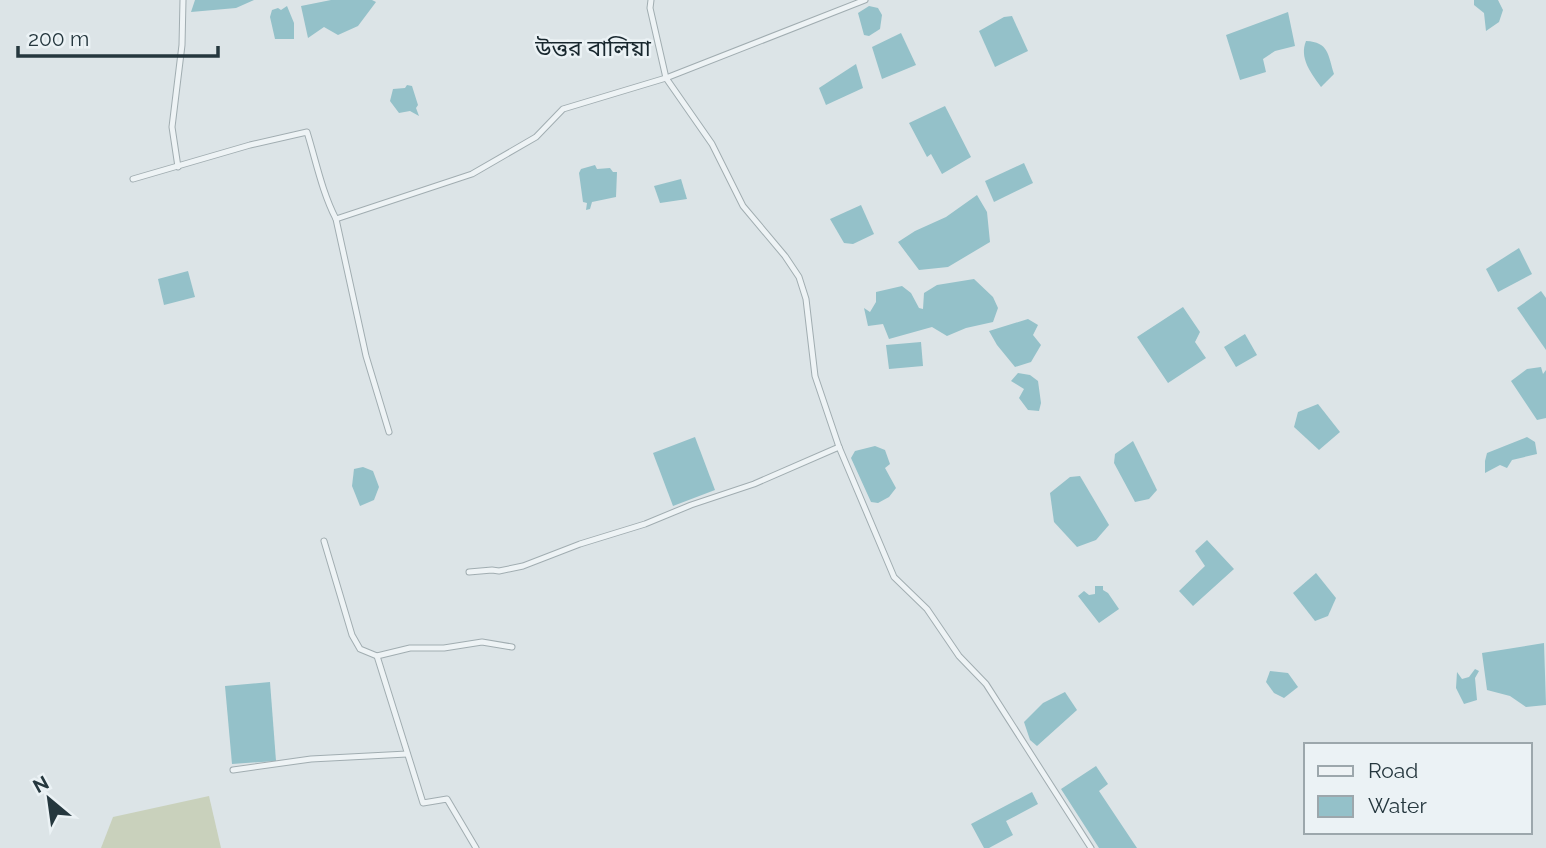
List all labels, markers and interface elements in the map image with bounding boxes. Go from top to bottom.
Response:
scale bar [18,14,217,58]
text: 200 m [28,26,89,51]
district label: উত্তর বালিয়া [534,34,652,61]
legend [1304,743,1532,834]
text: Road [1368,758,1418,783]
north arrow [14,764,84,834]
text: N [29,771,52,797]
text: Water [1368,793,1427,818]

